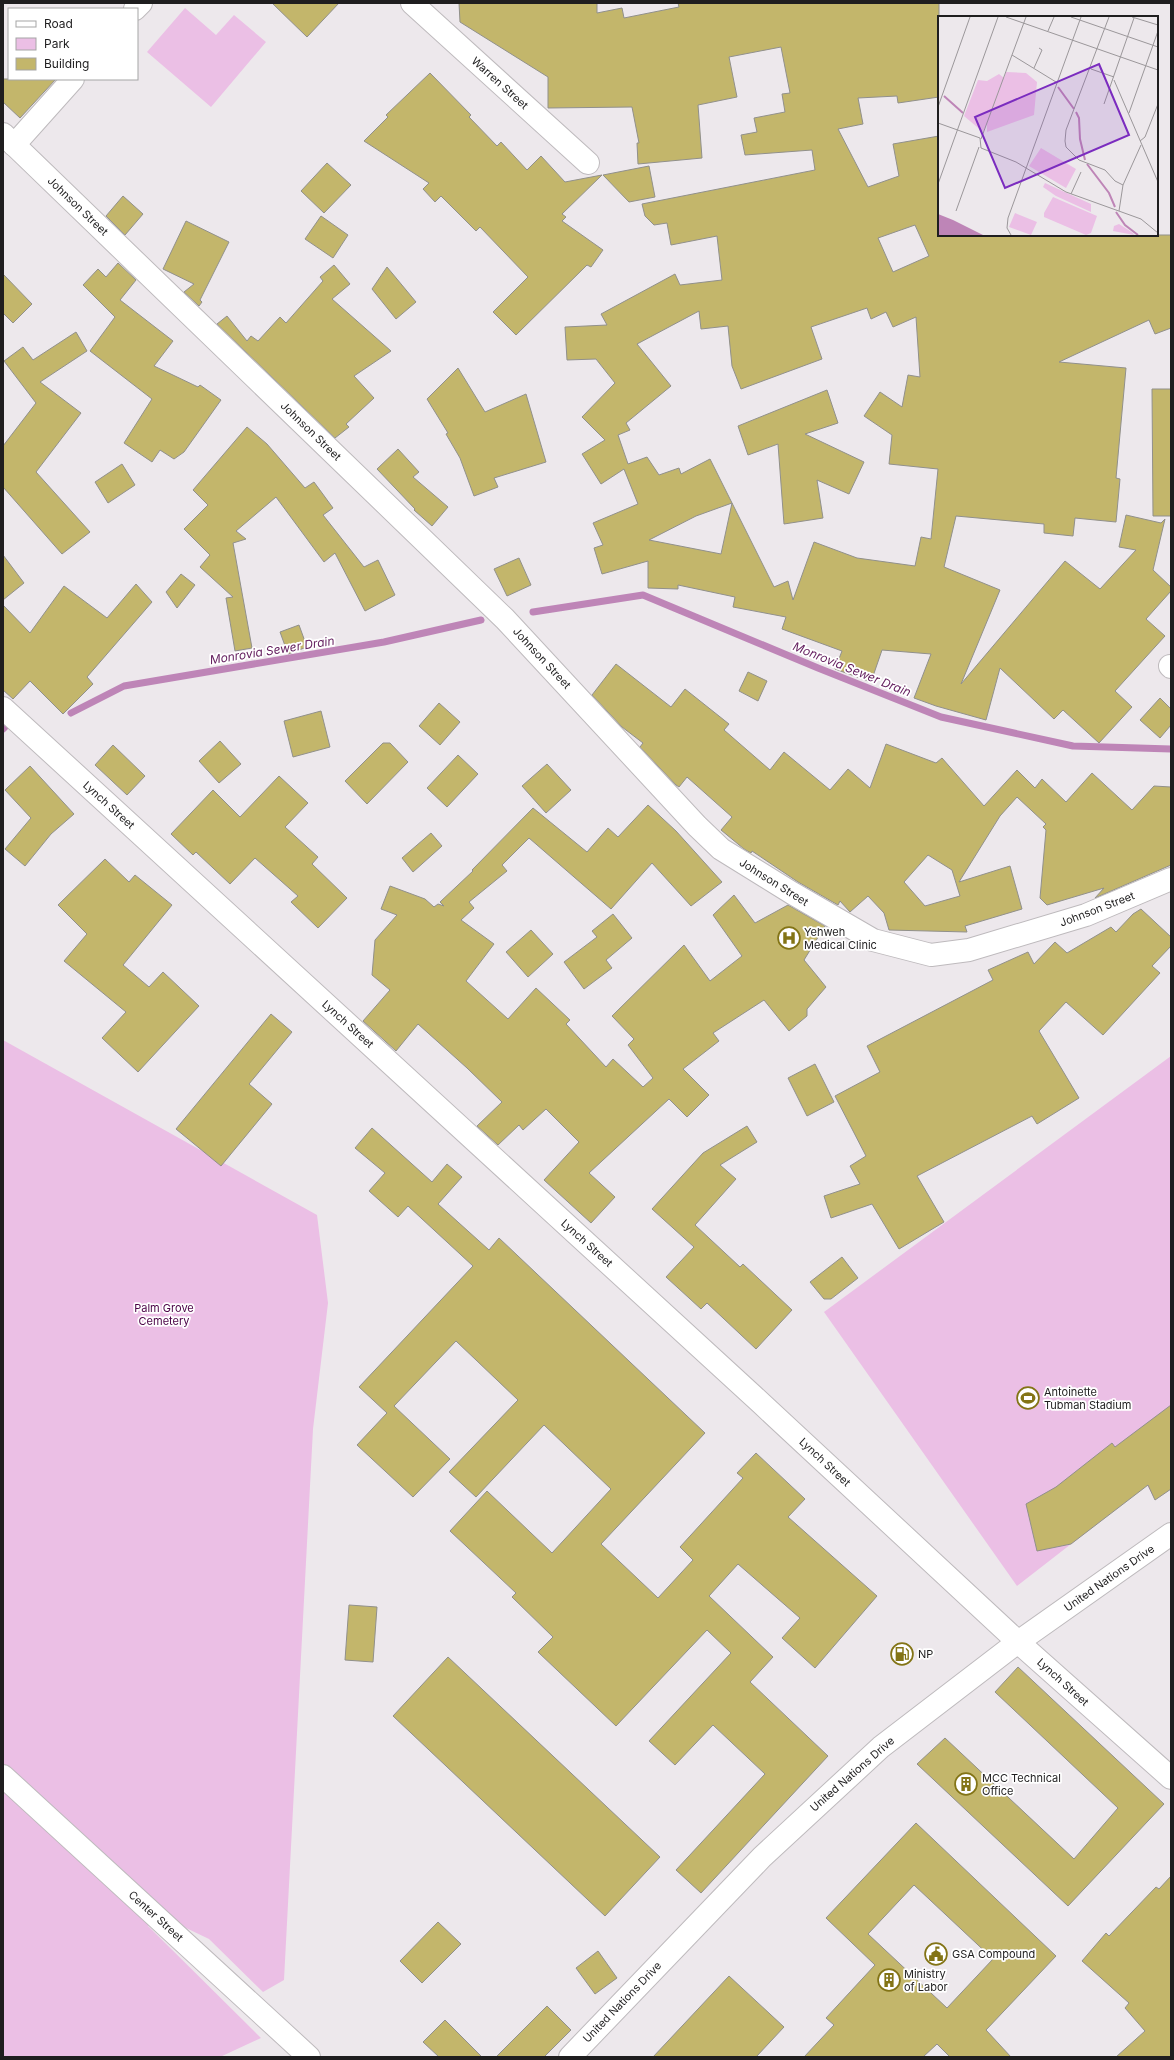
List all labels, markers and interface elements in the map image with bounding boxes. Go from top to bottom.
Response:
legend [8,8,138,80]
text: Road [44,16,73,31]
inset map [938,16,1158,236]
text: Park [44,36,70,51]
street label: Warren Street [469,54,532,112]
text: Building [44,56,89,71]
street label: Johnson Street [45,174,112,239]
street label: Johnson Street [278,399,345,464]
street label: Johnson Street [510,624,574,692]
water label: Monrovia Sewer Drain [209,633,335,667]
water label: Monrovia Sewer Drain [791,638,913,700]
street label: Lynch Street [80,778,138,832]
street label: Johnson Street [737,855,812,909]
street label: Johnson Street [1058,888,1137,930]
hospital icon: Yehweh Medical Clinic [776,925,802,951]
place label: Yehweh Medical Clinic [804,925,877,952]
street label: Lynch Street [319,997,377,1051]
street label: Lynch Street [558,1216,616,1270]
park label: Palm Grove Cemetery [134,1301,194,1328]
sports icon: Antoinette Tubman Stadium [1015,1385,1041,1411]
place label: Antoinette Tubman Stadium [1044,1385,1131,1412]
street label: Lynch Street [796,1435,854,1490]
street label: United Nations Drive [1061,1542,1157,1614]
fuel station icon: NP [889,1641,915,1667]
place label: NP [918,1647,933,1661]
street label: Lynch Street [1034,1655,1092,1709]
street label: United Nations Drive [807,1734,897,1814]
building icon: MCC Technical Office [953,1771,979,1797]
place label: MCC Technical Office [982,1771,1061,1798]
street label: Center Street [126,1888,187,1945]
public building icon: GSA Compound [923,1941,949,1967]
place label: GSA Compound [952,1947,1035,1961]
street label: United Nations Drive [580,1959,664,2045]
building icon: Ministry of Labor [876,1967,902,1993]
place label: Ministry of Labor [904,1967,948,1994]

